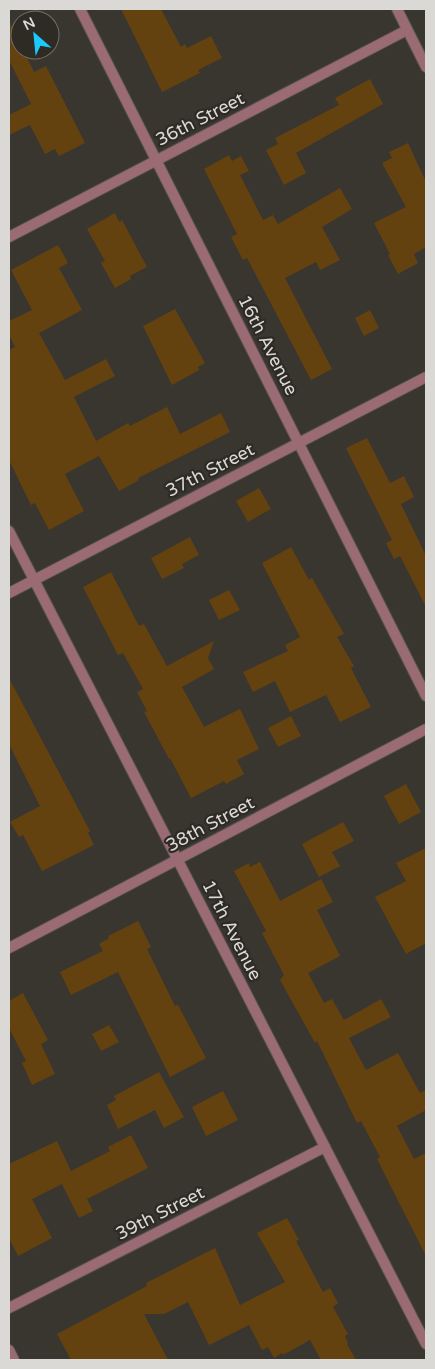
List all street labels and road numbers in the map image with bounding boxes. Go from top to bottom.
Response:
street label: 36th Street [152,87,248,151]
street label: 16th Avenue [233,291,303,399]
street label: 37th Street [162,438,258,502]
street label: 38th Street [162,792,258,856]
street label: 17th Avenue [197,876,267,984]
street label: 39th Street [112,1181,208,1245]

